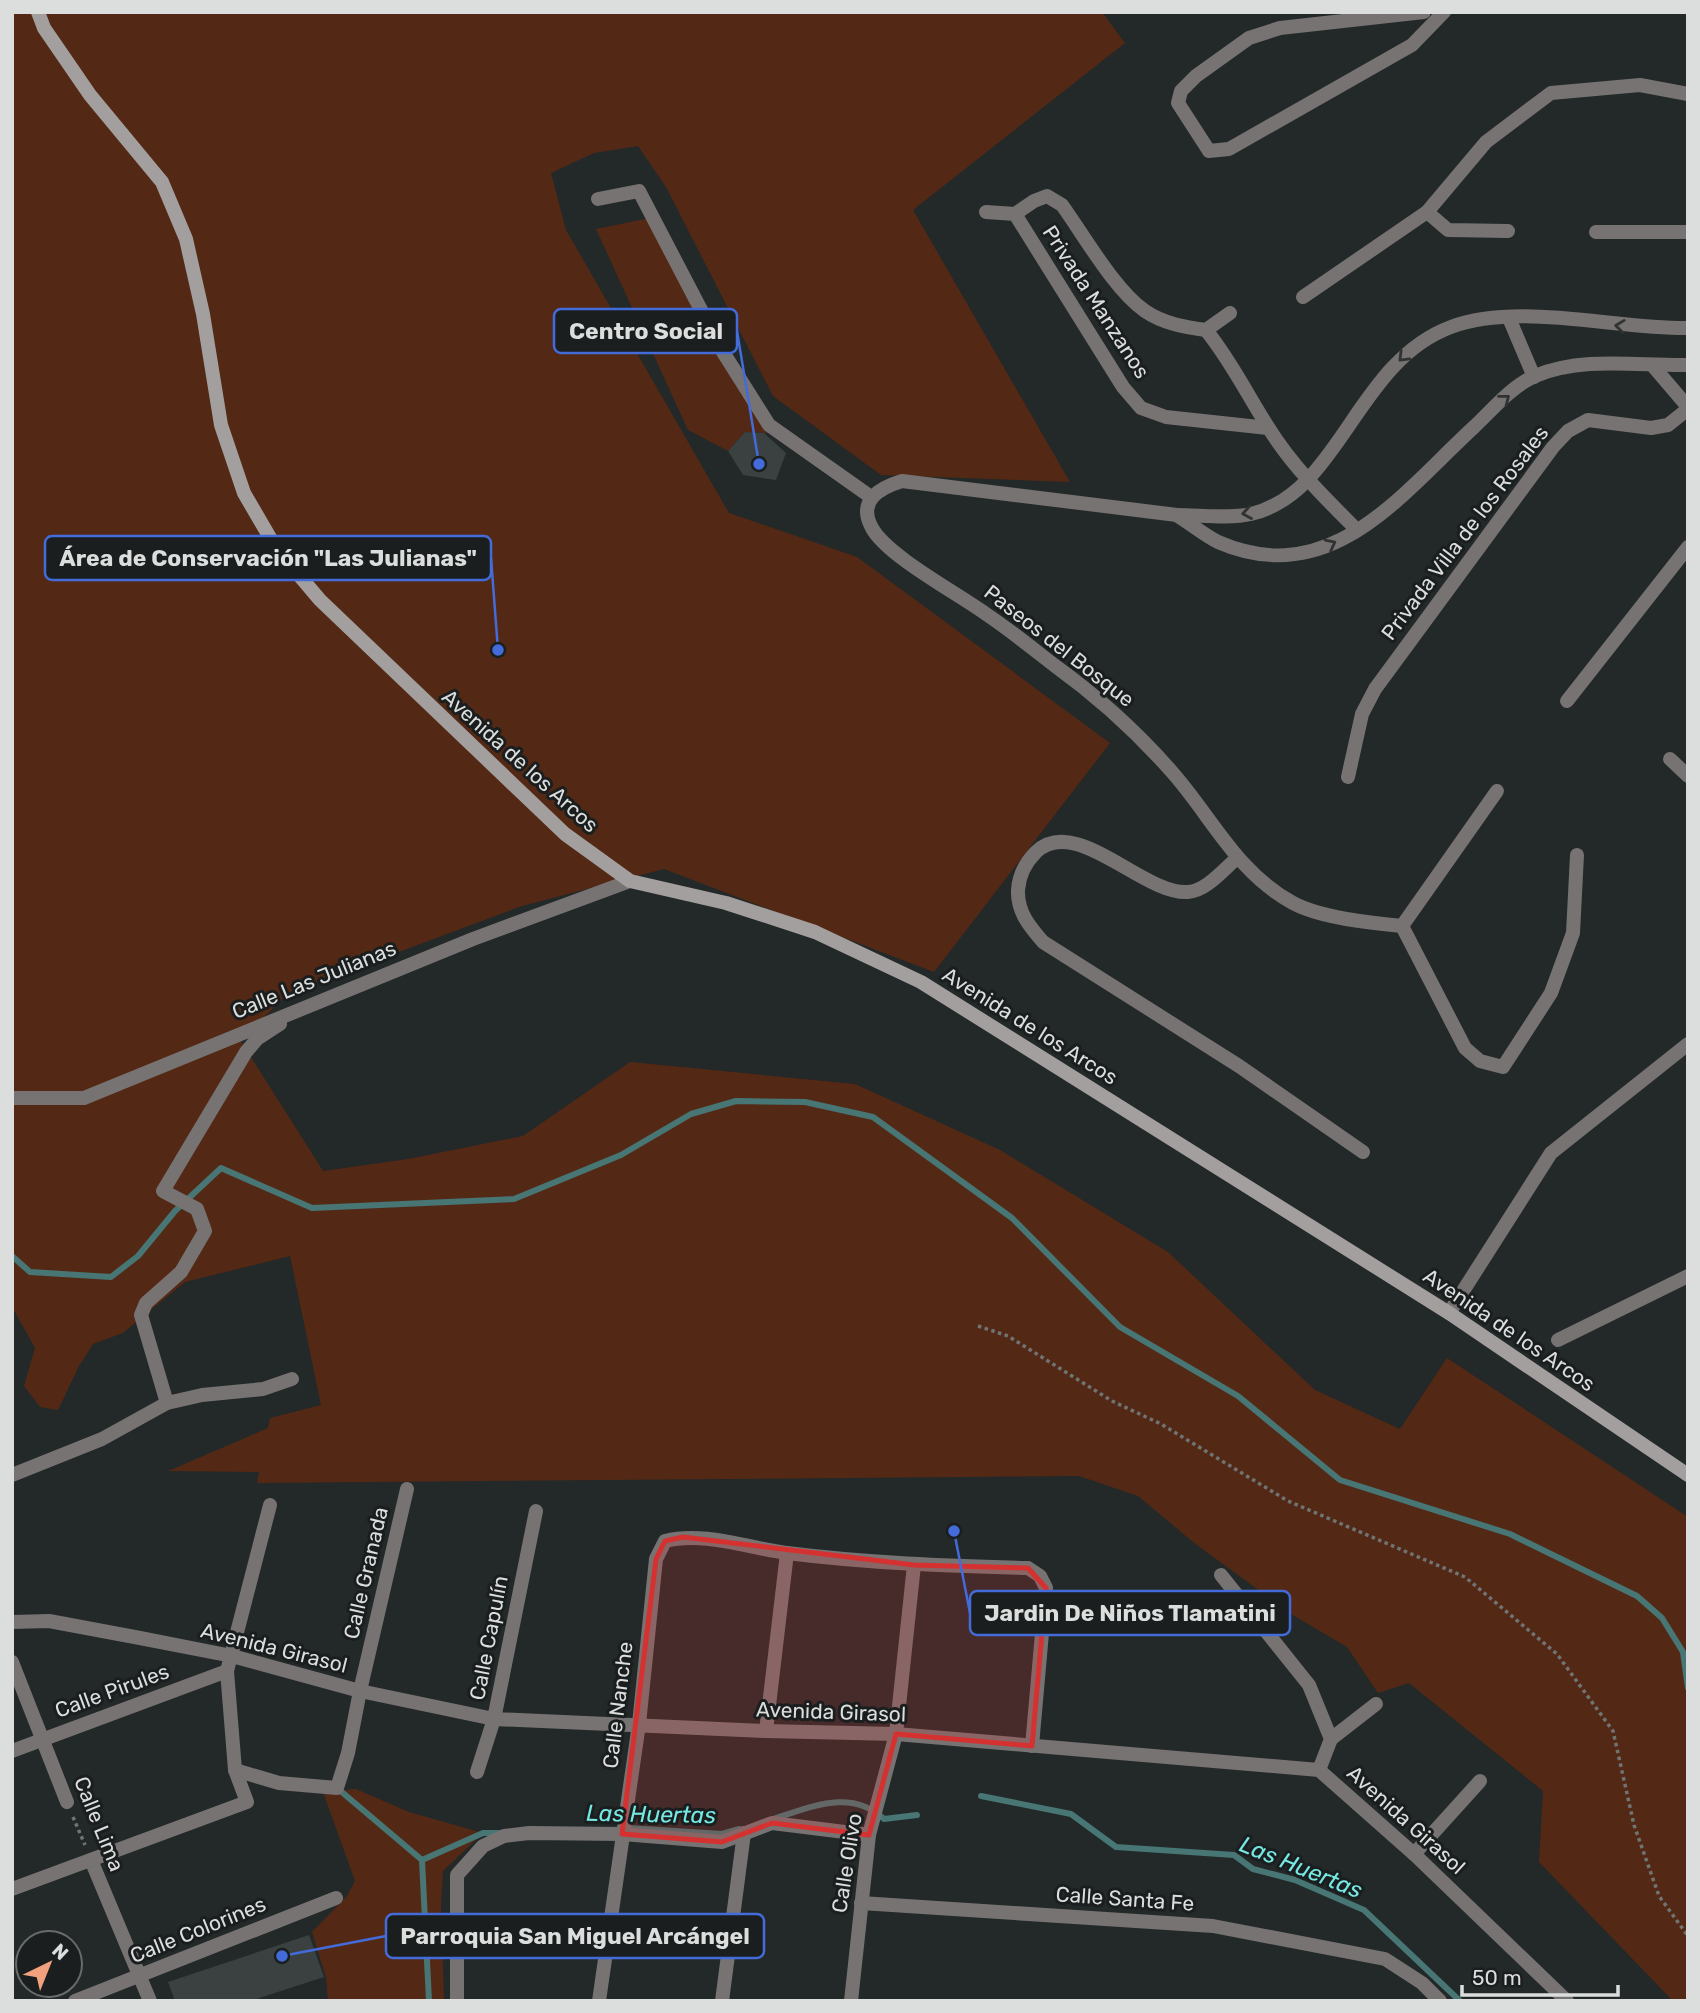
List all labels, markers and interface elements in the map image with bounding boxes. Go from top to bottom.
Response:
street label: Privada Manzanos [1038,221,1155,383]
callout: Centro Social [554,309,737,353]
text: Centro Social [569,317,723,345]
one-way arrow [1614,318,1626,333]
one-way arrow [1398,349,1411,362]
one-way arrow [1496,395,1509,407]
street label: Privada Villa de los Rosales [1376,421,1553,645]
one-way arrow [1241,505,1253,520]
callout: Área de Conservación "Las Julianas" [45,536,491,580]
one-way arrow [1324,539,1336,553]
text: Área de Conservación "Las Julianas" [59,544,477,572]
street label: Paseos del Bosque [979,579,1139,712]
street label: Avenida de los Arcos [437,684,604,837]
street label: Calle Las Julianas [228,935,399,1024]
street label: Avenida de los Arcos [938,962,1122,1090]
street label: Avenida de los Arcos [1419,1263,1600,1396]
street label: Calle Granada [338,1504,393,1641]
street label: Calle Capulín [464,1574,513,1702]
callout: Jardin De Niños Tlamatini [970,1591,1290,1635]
text: Jardin De Niños Tlamatini [984,1599,1276,1627]
street label: Avenida Girasol [198,1617,350,1678]
street label: Calle Nanche [597,1640,638,1770]
street label: Calle Pirules [51,1658,172,1723]
street label: Avenida Girasol [756,1696,906,1727]
street label: Avenida Girasol [1342,1760,1470,1879]
street label: Calle Lima [69,1773,130,1875]
water label: Las Huertas [586,1799,716,1829]
street label: Calle Olivo [826,1811,867,1914]
water label: Las Huertas [1236,1830,1367,1904]
street label: Calle Santa Fe [1055,1881,1195,1916]
street label: Calle Colorines [126,1891,269,1968]
callout: Parroquia San Miguel Arcángel [386,1914,764,1958]
text: Parroquia San Miguel Arcángel [400,1922,750,1950]
north arrow [14,1929,84,1999]
text: N [47,1939,73,1965]
scale bar [1462,1954,1618,1998]
text: 50 m [1472,1965,1522,1990]

